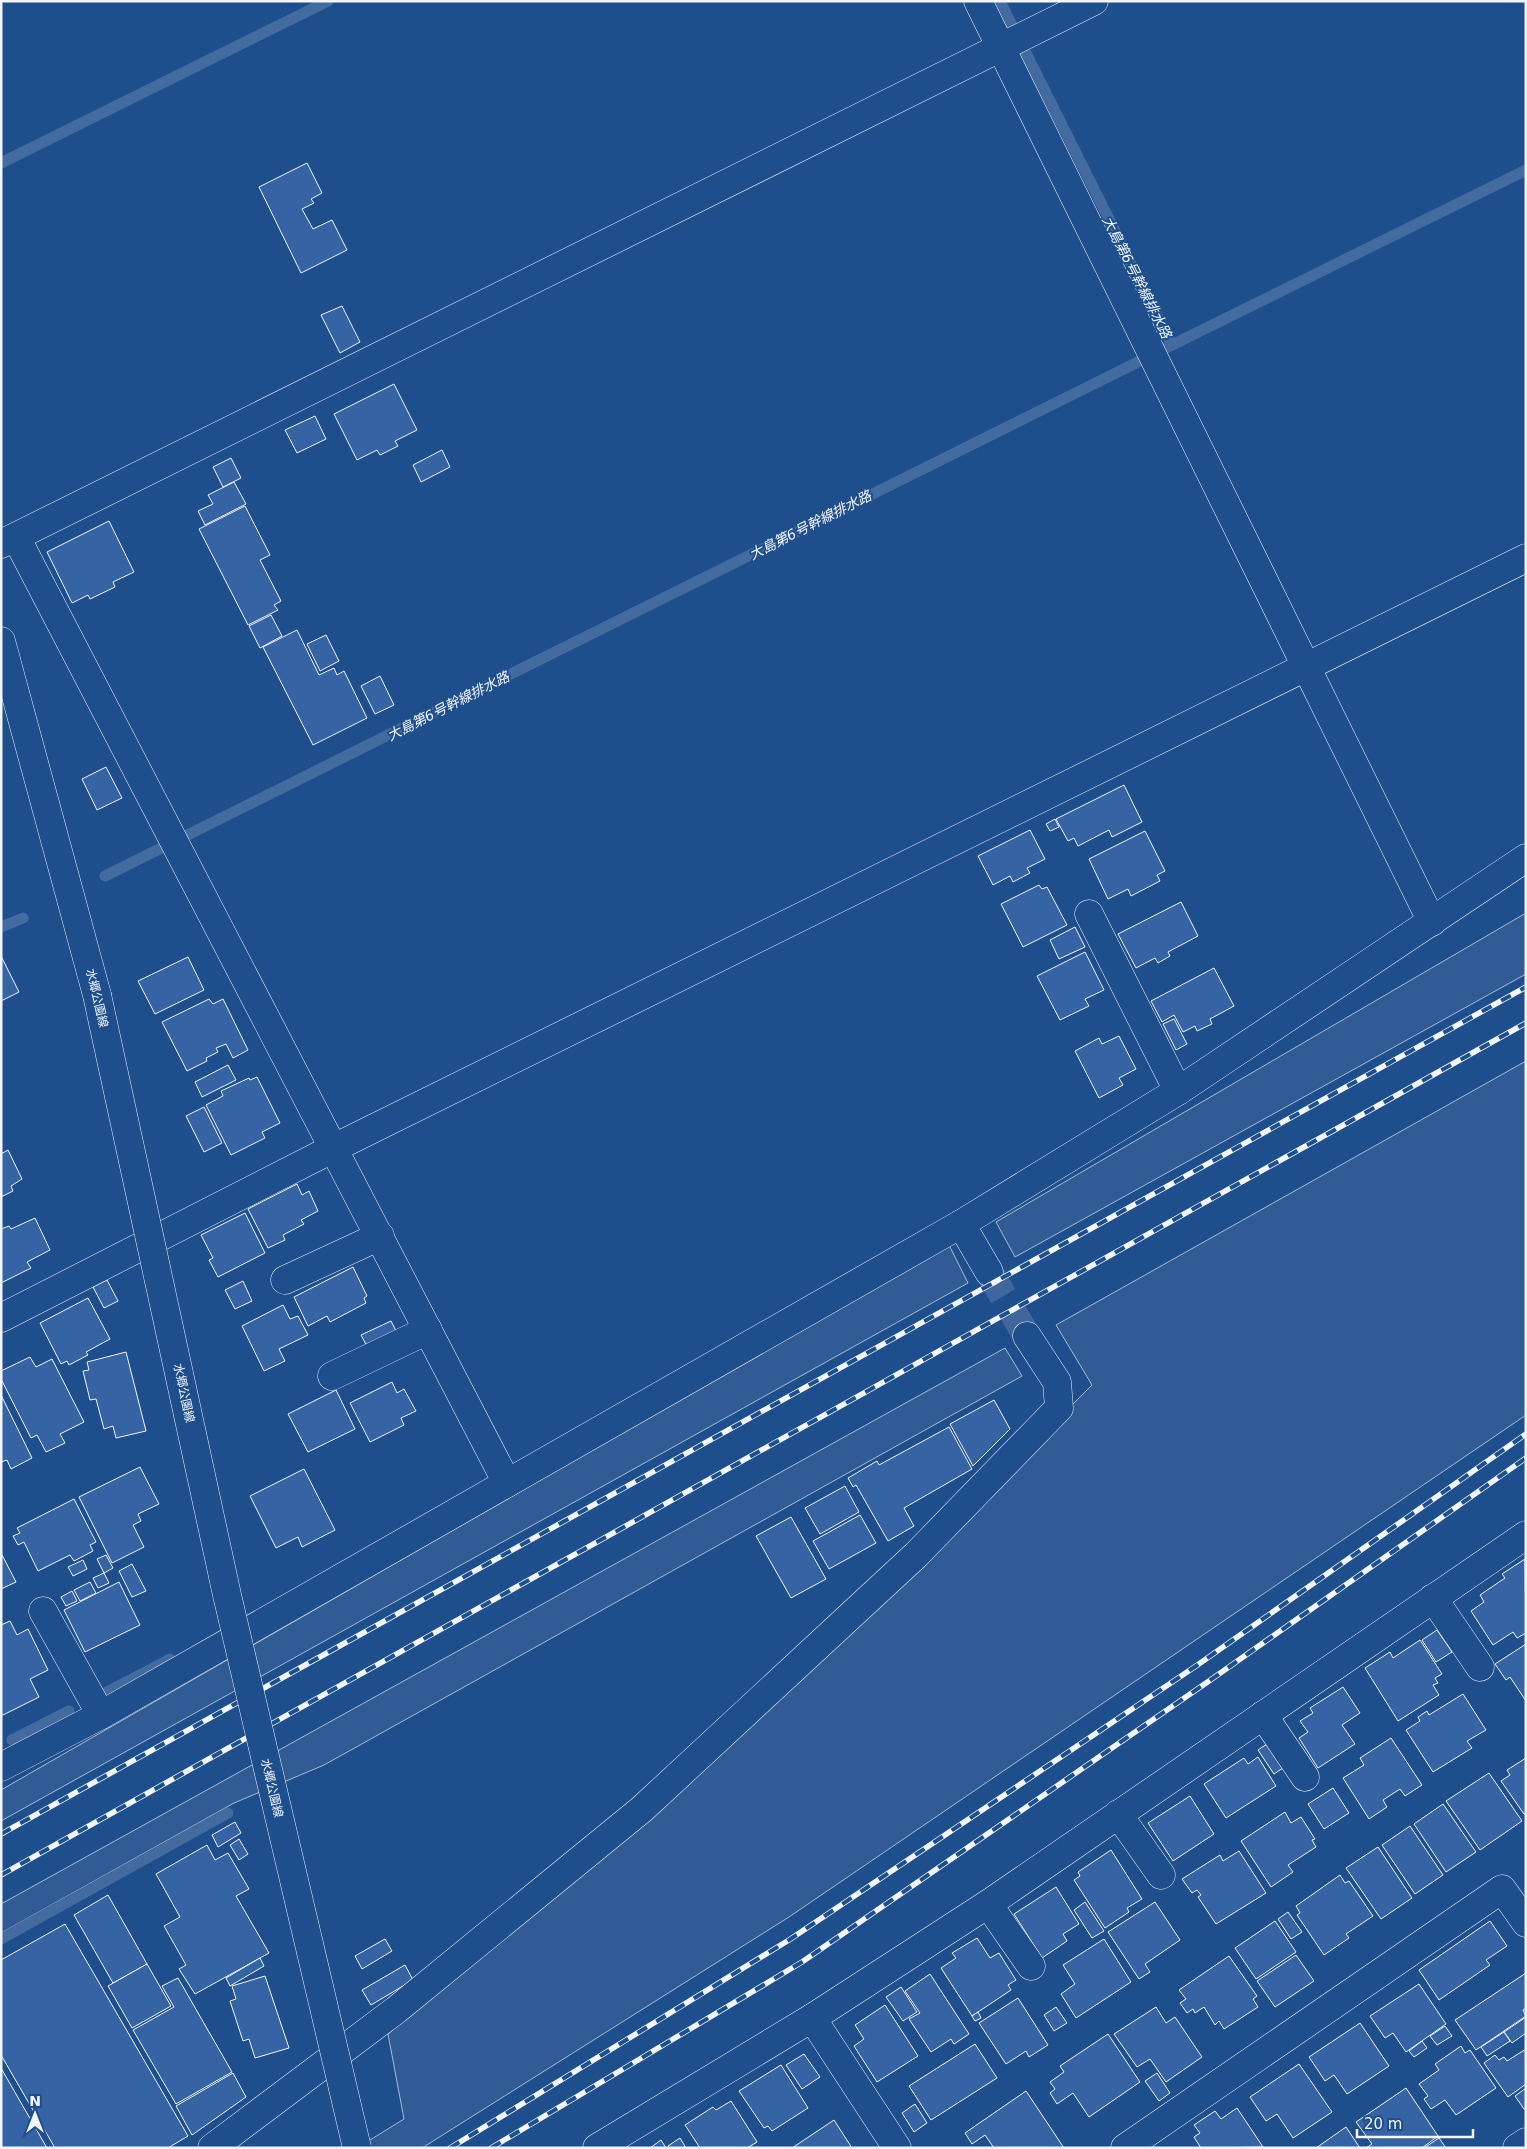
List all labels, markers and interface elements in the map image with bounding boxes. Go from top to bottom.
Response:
water label: 大島第6号幹線排水路 [1099,213,1175,342]
water label: 大島第6号幹線排水路 [746,487,875,563]
water label: 大島第6号幹線排水路 [384,668,513,744]
street label: 水郷公園線 [83,967,111,1029]
street label: 水郷公園線 [171,1362,197,1424]
street label: 水郷公園線 [258,1757,286,1819]
north arrow [10,2089,60,2139]
text: N [29,2093,41,2109]
scale bar [1357,2106,1473,2138]
text: 20 m [1364,2115,1402,2133]

